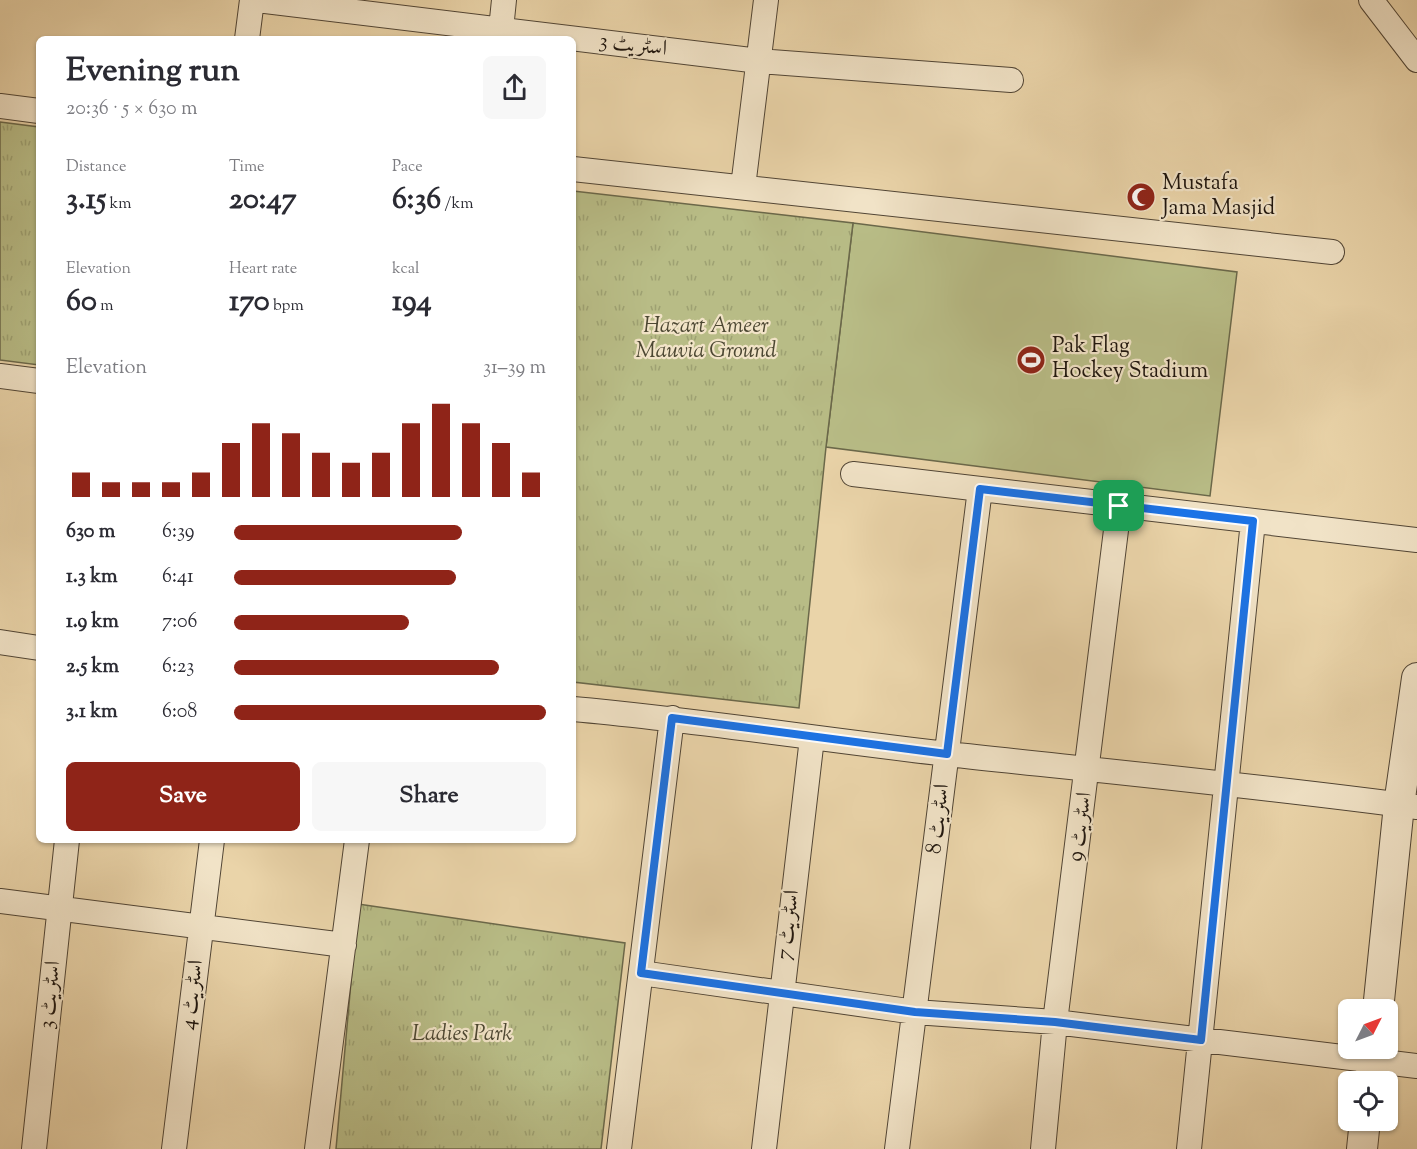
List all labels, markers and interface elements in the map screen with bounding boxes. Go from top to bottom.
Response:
street label: اسٹریٹ 3 [597,26,669,66]
text: Evening run [66,48,240,96]
button: share [483,56,546,119]
text: 20:36 · 5 × 630 m [66,95,197,124]
text: Distance [66,156,126,179]
text: Time [229,156,265,179]
text: Pace [392,156,423,179]
place label: Mustafa Jama Masjid [1161,168,1275,225]
text: 3.15 [66,179,106,222]
text: 20:47 [229,179,297,222]
text: 6:36 [392,179,441,222]
mosque icon: Mustafa Jama Masjid [1125,181,1157,213]
text: km [106,193,132,216]
text: /km [441,193,474,216]
text: Elevation [66,258,131,281]
text: Heart rate [229,258,297,281]
text: kcal [392,258,420,281]
text: 60 [66,281,97,324]
text: 170 [229,281,270,324]
text: 194 [392,281,432,324]
text: m [97,295,113,318]
text: bpm [270,295,304,318]
park label: Hazart Ameer Mauvia Ground [636,311,777,368]
place label: Pak Flag Hockey Stadium [1052,331,1208,388]
sports icon: Pak Flag Hockey Stadium [1015,344,1047,376]
text: Elevation [66,354,147,383]
text: 31–39 m [483,354,546,383]
pin [1093,480,1144,531]
icon: arrive [1102,489,1135,522]
text: 630 m [66,518,115,547]
text: 6:39 [162,518,195,547]
text: 1.3 km [66,563,118,592]
text: 6:41 [162,563,194,592]
text: 1.9 km [66,608,119,637]
text: 7:06 [162,608,198,637]
text: 2.5 km [66,653,119,682]
text: 6:23 [162,653,194,682]
text: 3.1 km [66,698,118,727]
text: 6:08 [162,698,197,727]
button: Save [66,762,300,831]
button: Share [312,762,546,831]
street label: اسٹریٹ 8 [919,782,959,856]
street label: اسٹریٹ 9 [1060,790,1102,864]
street label: اسٹریٹ 7 [769,888,809,962]
street label: اسٹریٹ 4 [173,958,213,1032]
street label: اسٹریٹ 3 [32,959,70,1031]
north arrow [1338,999,1398,1059]
map controls [1338,999,1398,1131]
park label: Ladies Park [412,1019,512,1051]
button: locate [1338,1071,1398,1131]

